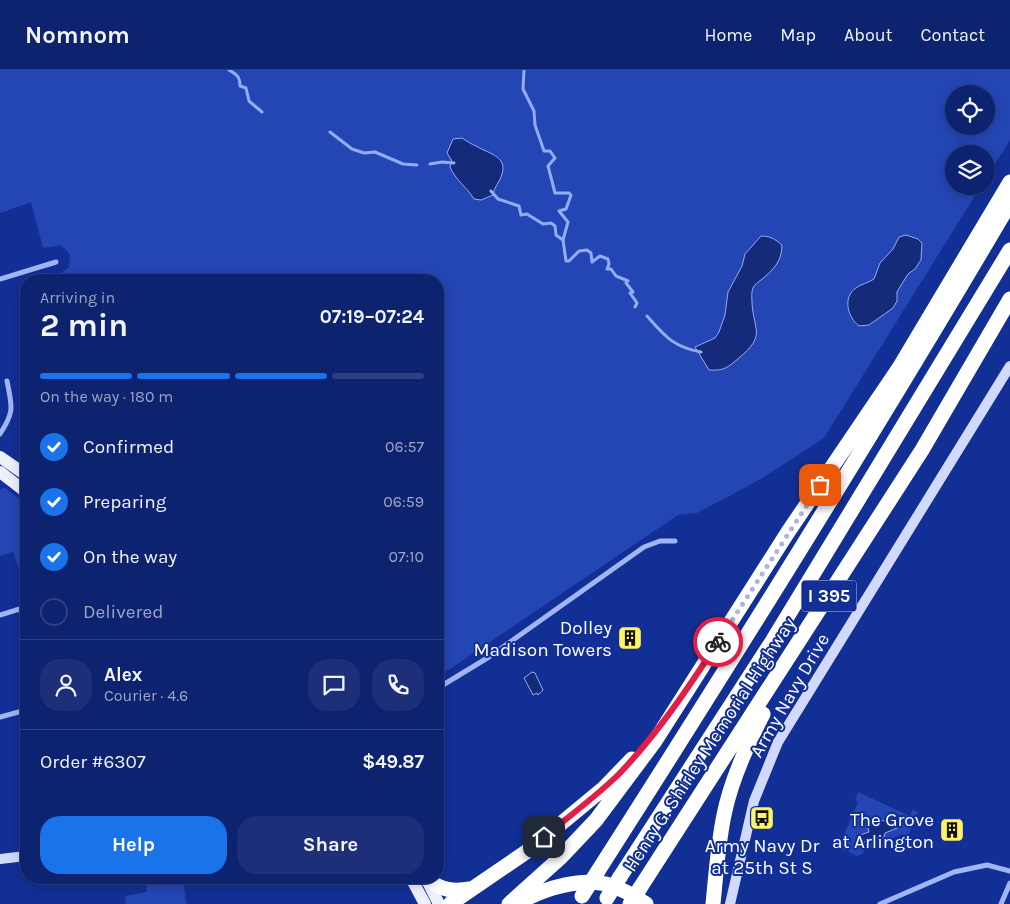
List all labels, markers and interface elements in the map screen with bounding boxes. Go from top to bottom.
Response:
text: Nomnom [25,21,130,49]
text: Home [704,24,752,46]
text: Map [780,24,816,46]
text: About [844,24,893,46]
text: Contact [921,24,985,46]
map controls [945,85,995,195]
button: locate [945,85,995,135]
button: layers [945,145,995,195]
text: Arriving in [40,288,115,307]
text: 07:19–07:24 [320,306,424,328]
text: 2 min [40,307,128,344]
text: On the way · 180 m [40,387,173,406]
icon: check [40,433,68,461]
text: Confirmed [83,436,174,458]
text: 06:57 [385,437,424,456]
pin [799,464,841,506]
icon: bag [806,471,834,499]
icon: check [40,488,68,516]
text: Preparing [83,491,166,513]
text: 06:59 [383,492,424,511]
icon: check [40,543,68,571]
text: On the way [83,546,177,568]
text: 07:10 [389,547,424,566]
road number: I 395 [802,581,856,612]
text: Delivered [83,601,163,623]
street label: Henry G. Shirley Memorial Highway [619,613,800,876]
place label: Dolley Madison Towers [473,617,612,661]
courier [693,617,743,667]
building icon: Dolley Madison Towers [617,625,643,651]
icon: bike [704,628,732,656]
street label: Army Navy Drive [745,630,834,761]
button: person [40,659,92,711]
button: chat [308,659,360,711]
button: phone [372,659,424,711]
text: Alex [104,664,142,686]
text: Courier · 4.6 [104,686,188,705]
text: Order #6307 [40,751,146,773]
text: $49.87 [362,751,424,773]
bus stop icon: Army Navy Dr at 25th St S [749,805,775,831]
place label: The Grove at Arlington [832,809,934,853]
button: Help [40,816,227,874]
button: Share [237,816,424,874]
pin [523,816,565,858]
building icon: The Grove at Arlington [939,817,965,843]
icon: home [530,823,558,851]
place label: Army Navy Dr at 25th St S [705,835,819,879]

